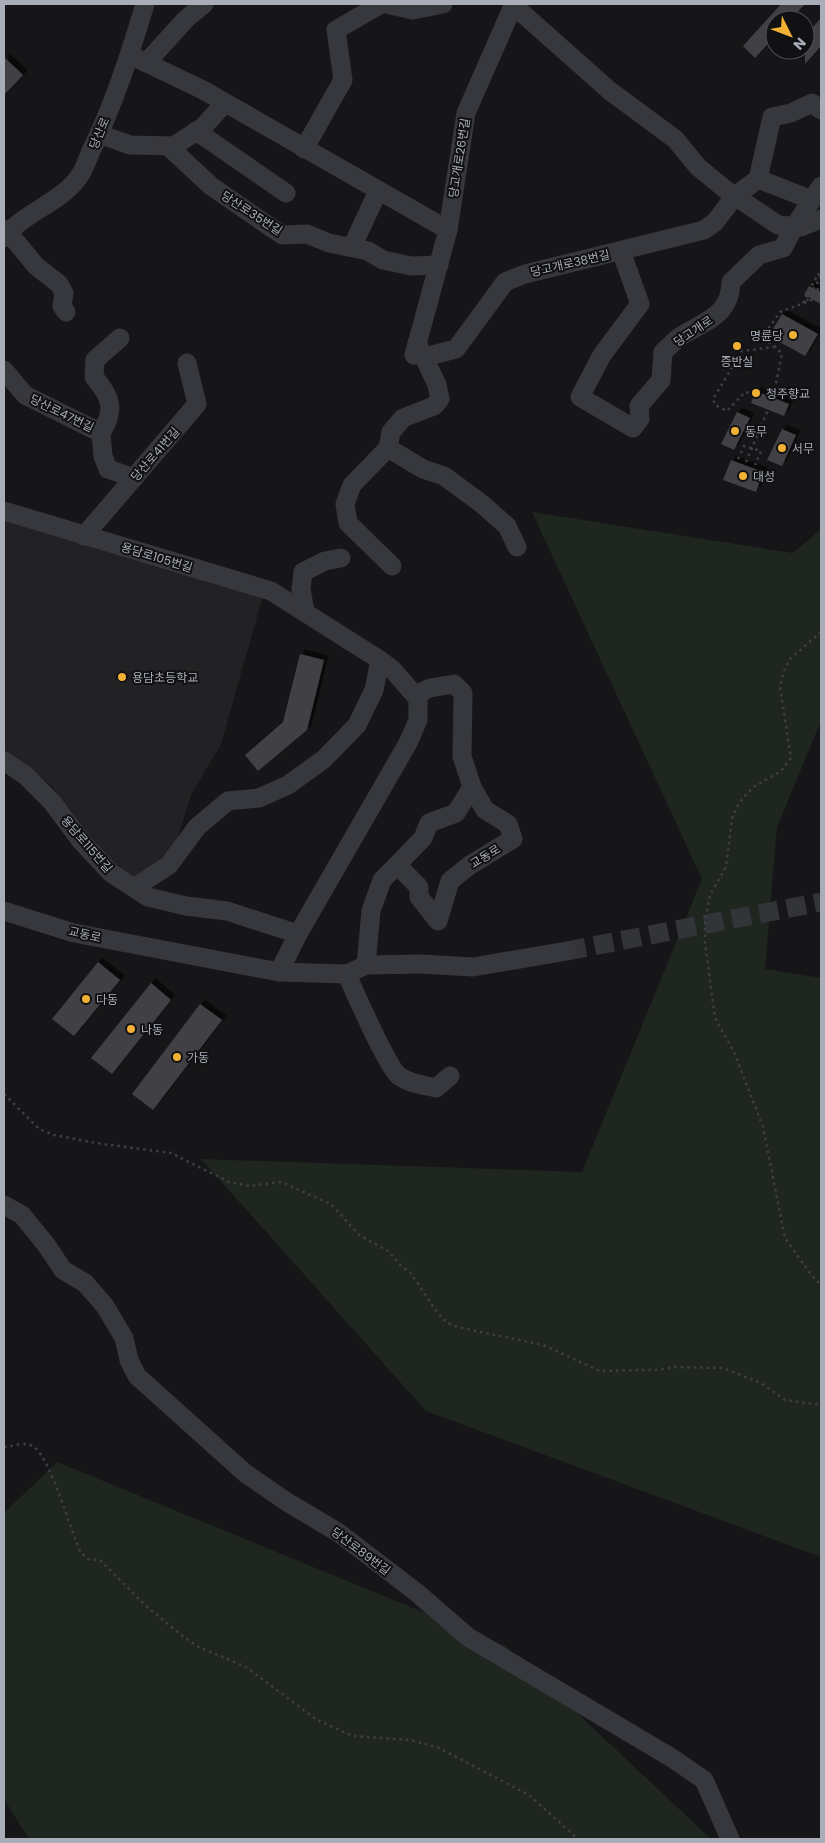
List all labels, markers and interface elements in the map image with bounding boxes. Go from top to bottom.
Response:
north arrow [765,10,815,60]
text: N [789,33,811,54]
street label: 당산로 [85,114,113,152]
street label: 당고개로26번길 [444,117,474,199]
street label: 당산로35번길 [218,187,286,239]
street label: 당고개로38번길 [529,246,611,280]
street label: 당고개로 [670,312,716,350]
place label: 명륜당 [750,327,783,344]
marker: 명륜당 [787,329,799,341]
marker: 증반실 [731,340,743,352]
place label: 증반실 [720,353,754,370]
place label: 청주향교 [766,385,810,402]
marker: 청주향교 [750,387,762,399]
street label: 당산로47번길 [27,390,97,436]
street label: 당산로41번길 [127,423,183,485]
place label: 동무 [745,423,767,440]
marker: 동무 [729,425,741,437]
place label: 서무 [792,440,814,457]
marker: 서무 [776,442,788,454]
place label: 대성 [753,468,775,485]
marker: 대성 [737,470,749,482]
street label: 용담로105번길 [119,538,195,576]
place label: 용담초등학교 [132,669,198,686]
marker: 용담초등학교 [116,671,128,683]
street label: 용담로115번길 [57,812,117,876]
street label: 교동로 [466,840,504,872]
street label: 교동로 [67,922,103,946]
place label: 다동 [96,991,118,1008]
marker: 다동 [80,993,92,1005]
place label: 나동 [141,1021,163,1038]
marker: 나동 [125,1023,137,1035]
place label: 가동 [187,1049,209,1066]
marker: 가동 [171,1051,183,1063]
street label: 당산로89번길 [328,1523,394,1579]

